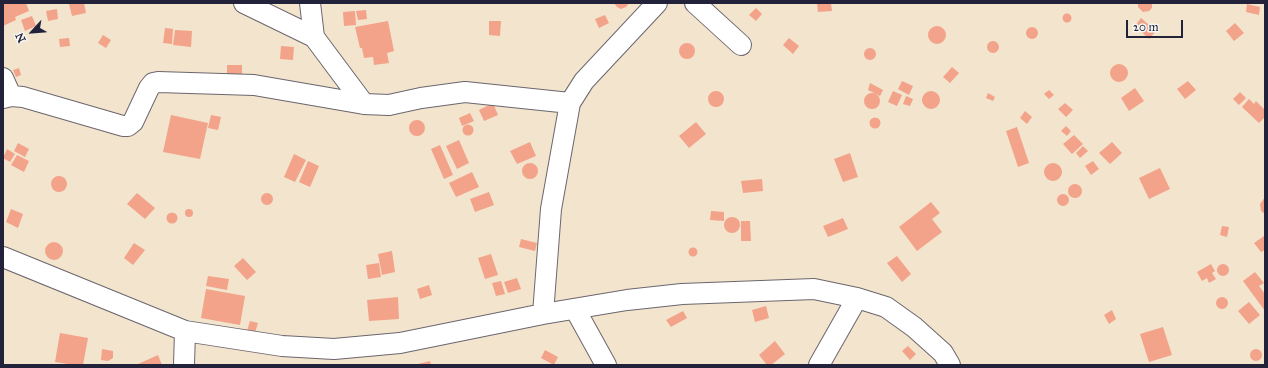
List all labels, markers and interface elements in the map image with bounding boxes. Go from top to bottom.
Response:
north arrow [12,12,52,52]
scale bar [1128,12,1185,38]
text: 20 m [1133,20,1159,34]
text: N [13,30,29,45]

